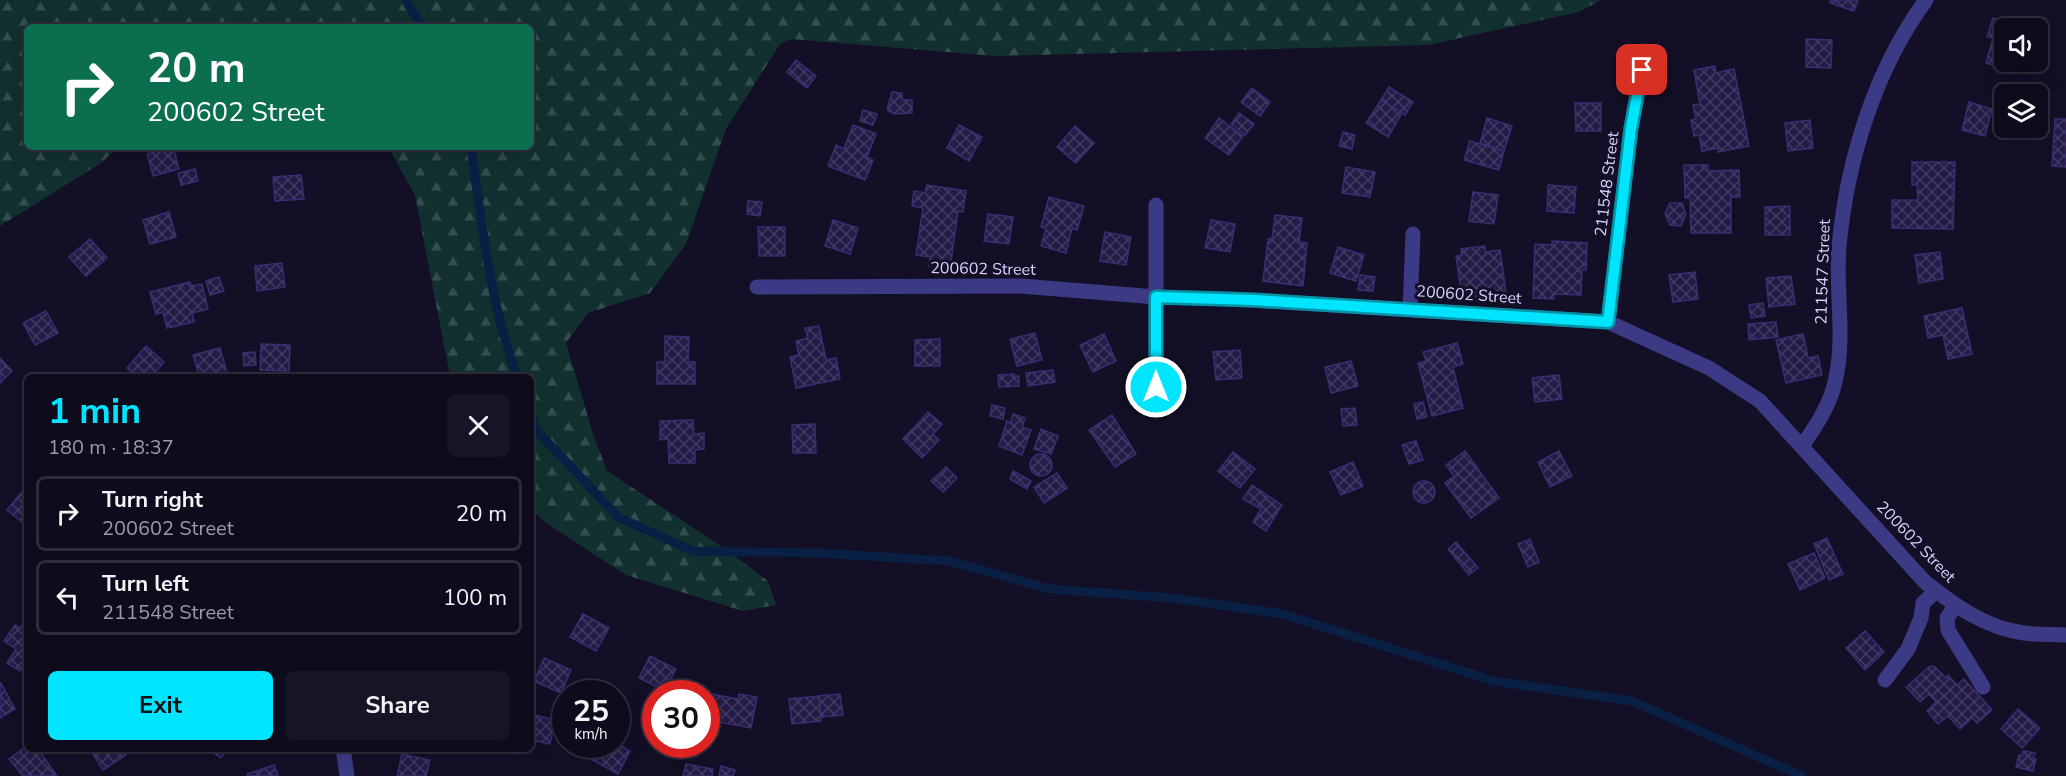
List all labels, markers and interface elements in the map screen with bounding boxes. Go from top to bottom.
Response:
map controls [1994,18,2048,138]
button: sound [1994,18,2048,72]
text: 20 m [147,40,246,97]
pin [1616,44,1667,95]
icon: right [48,48,126,126]
icon: arrive [1625,53,1658,86]
button: layers [1994,84,2048,138]
text: 200602 Street [147,94,325,131]
street label: 211548 Street [1590,130,1624,238]
street label: 211547 Street [1810,219,1836,325]
street label: 200602 Street [930,257,1036,281]
street label: 200602 Street [1416,280,1523,310]
position arrow [1124,355,1188,419]
text: 1 min [48,387,141,436]
button: close [447,394,510,457]
text: 180 m · 18:37 [48,434,174,461]
text: Turn right [102,485,203,515]
street label: 200602 Street [1871,496,1961,588]
icon: right [51,497,84,530]
text: 20 m [456,499,507,529]
text: 200602 Street [102,515,234,542]
text: Turn left [102,569,189,599]
icon: left [51,581,84,614]
text: 100 m [443,583,507,613]
text: 211548 Street [102,599,234,626]
button: Exit [48,671,273,740]
button: Share [285,671,510,740]
speed limit sign: 30 [642,680,720,758]
text: 25 [573,691,609,732]
text: km/h [574,724,608,744]

